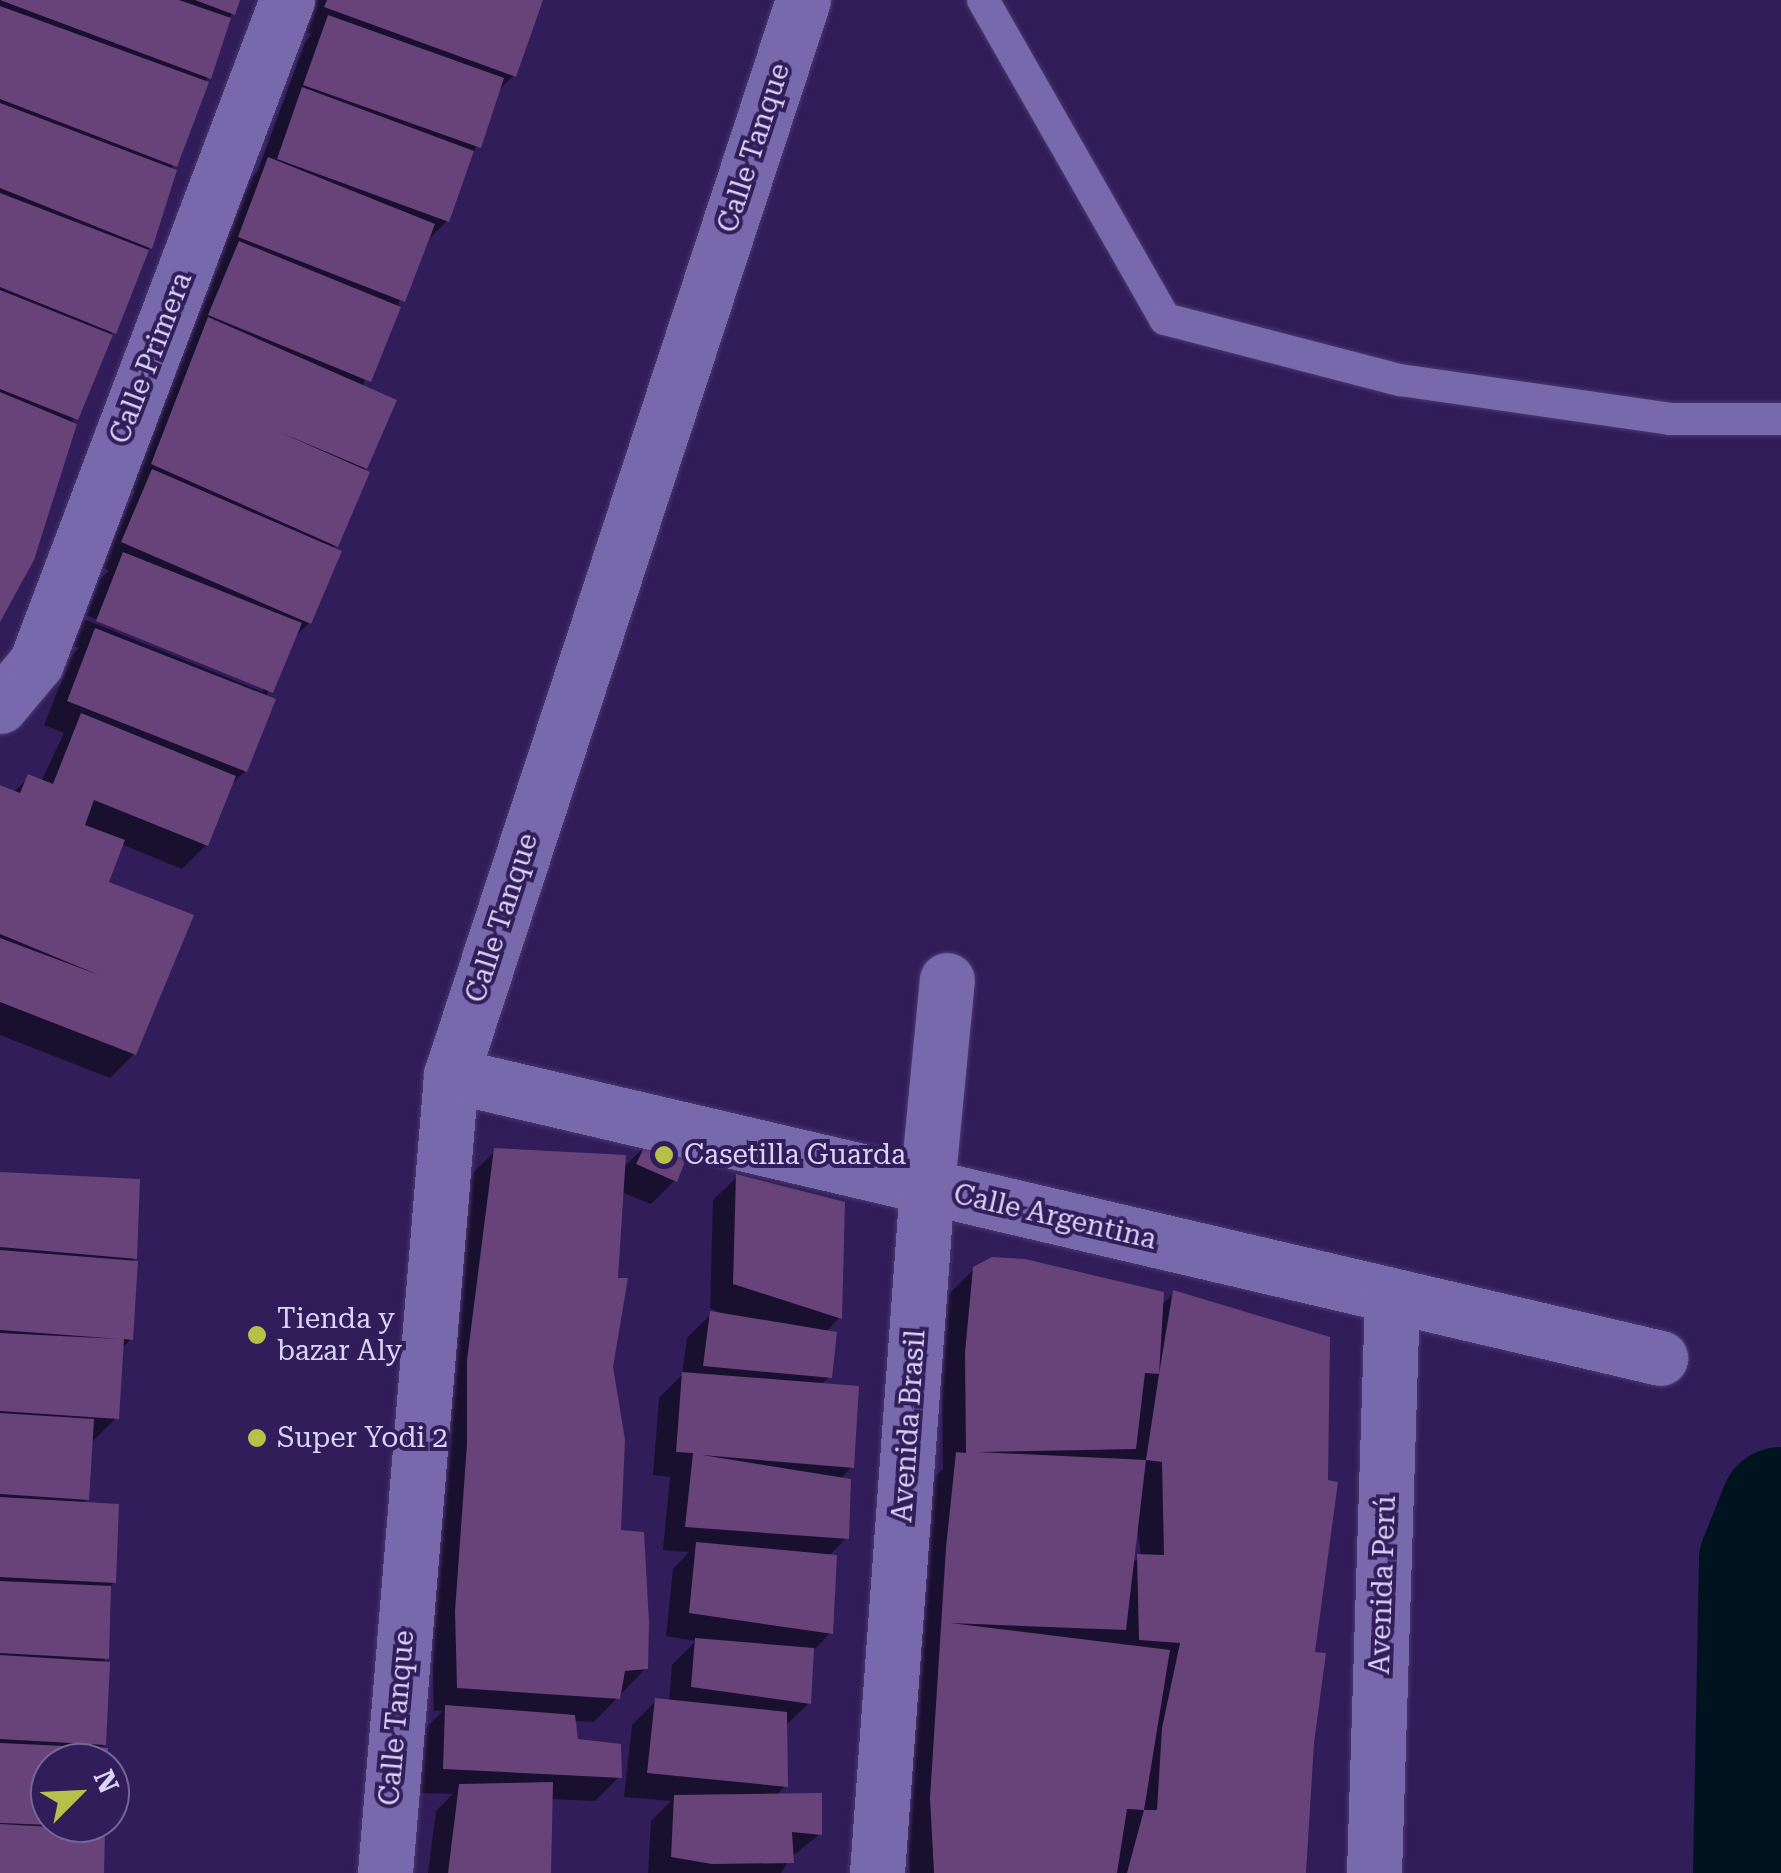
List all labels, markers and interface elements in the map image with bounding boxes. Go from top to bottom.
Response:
street label: Calle Tanque [711,59,797,237]
street label: Calle Primera [103,268,199,448]
street label: Calle Tanque [459,829,545,1007]
place label: Casetilla Guarda [684,1138,906,1172]
marker: Casetilla Guarda [653,1144,675,1166]
street label: Calle Argentina [950,1177,1160,1257]
place label: Tienda y bazar Aly [277,1302,402,1368]
marker: Tienda y bazar Aly [246,1324,268,1346]
street label: Avenida Brasil [886,1329,932,1523]
place label: Super Yodi 2 [277,1421,448,1455]
marker: Super Yodi 2 [246,1427,268,1449]
street label: Avenida Perú [1363,1495,1403,1675]
street label: Calle Tanque [373,1629,421,1807]
north arrow [30,1743,130,1843]
text: N [87,1765,125,1798]

